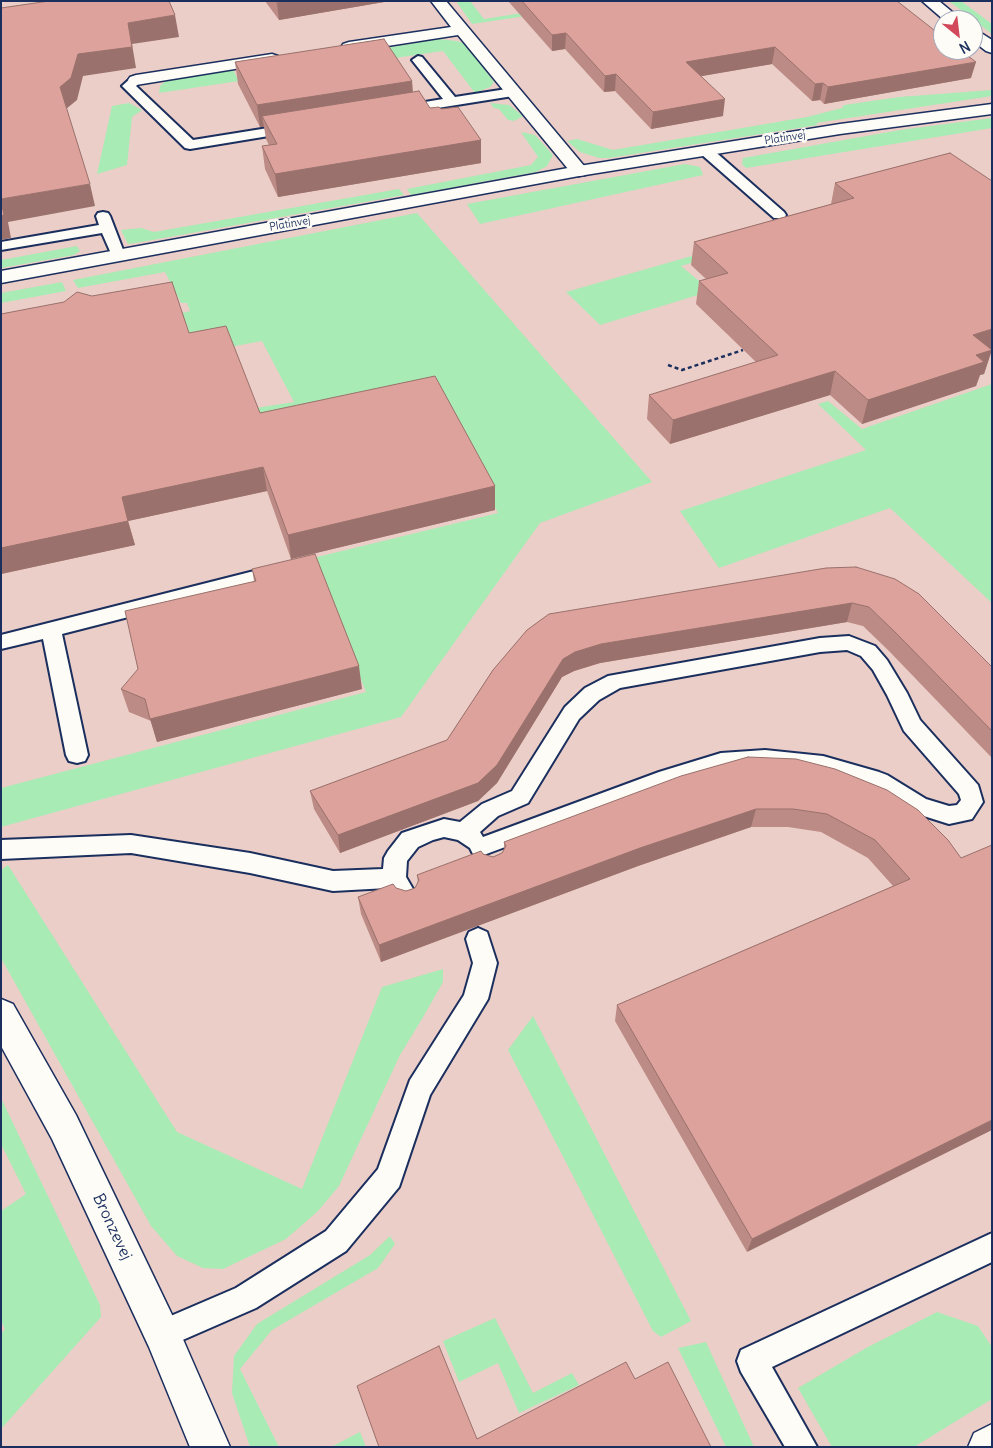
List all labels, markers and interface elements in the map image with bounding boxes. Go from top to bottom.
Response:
north arrow [933,10,983,60]
text: N [956,37,973,57]
street label: Platinvej [763,128,807,148]
street label: Platinvej [268,214,312,234]
street label: Bronzevej [88,1191,136,1263]

